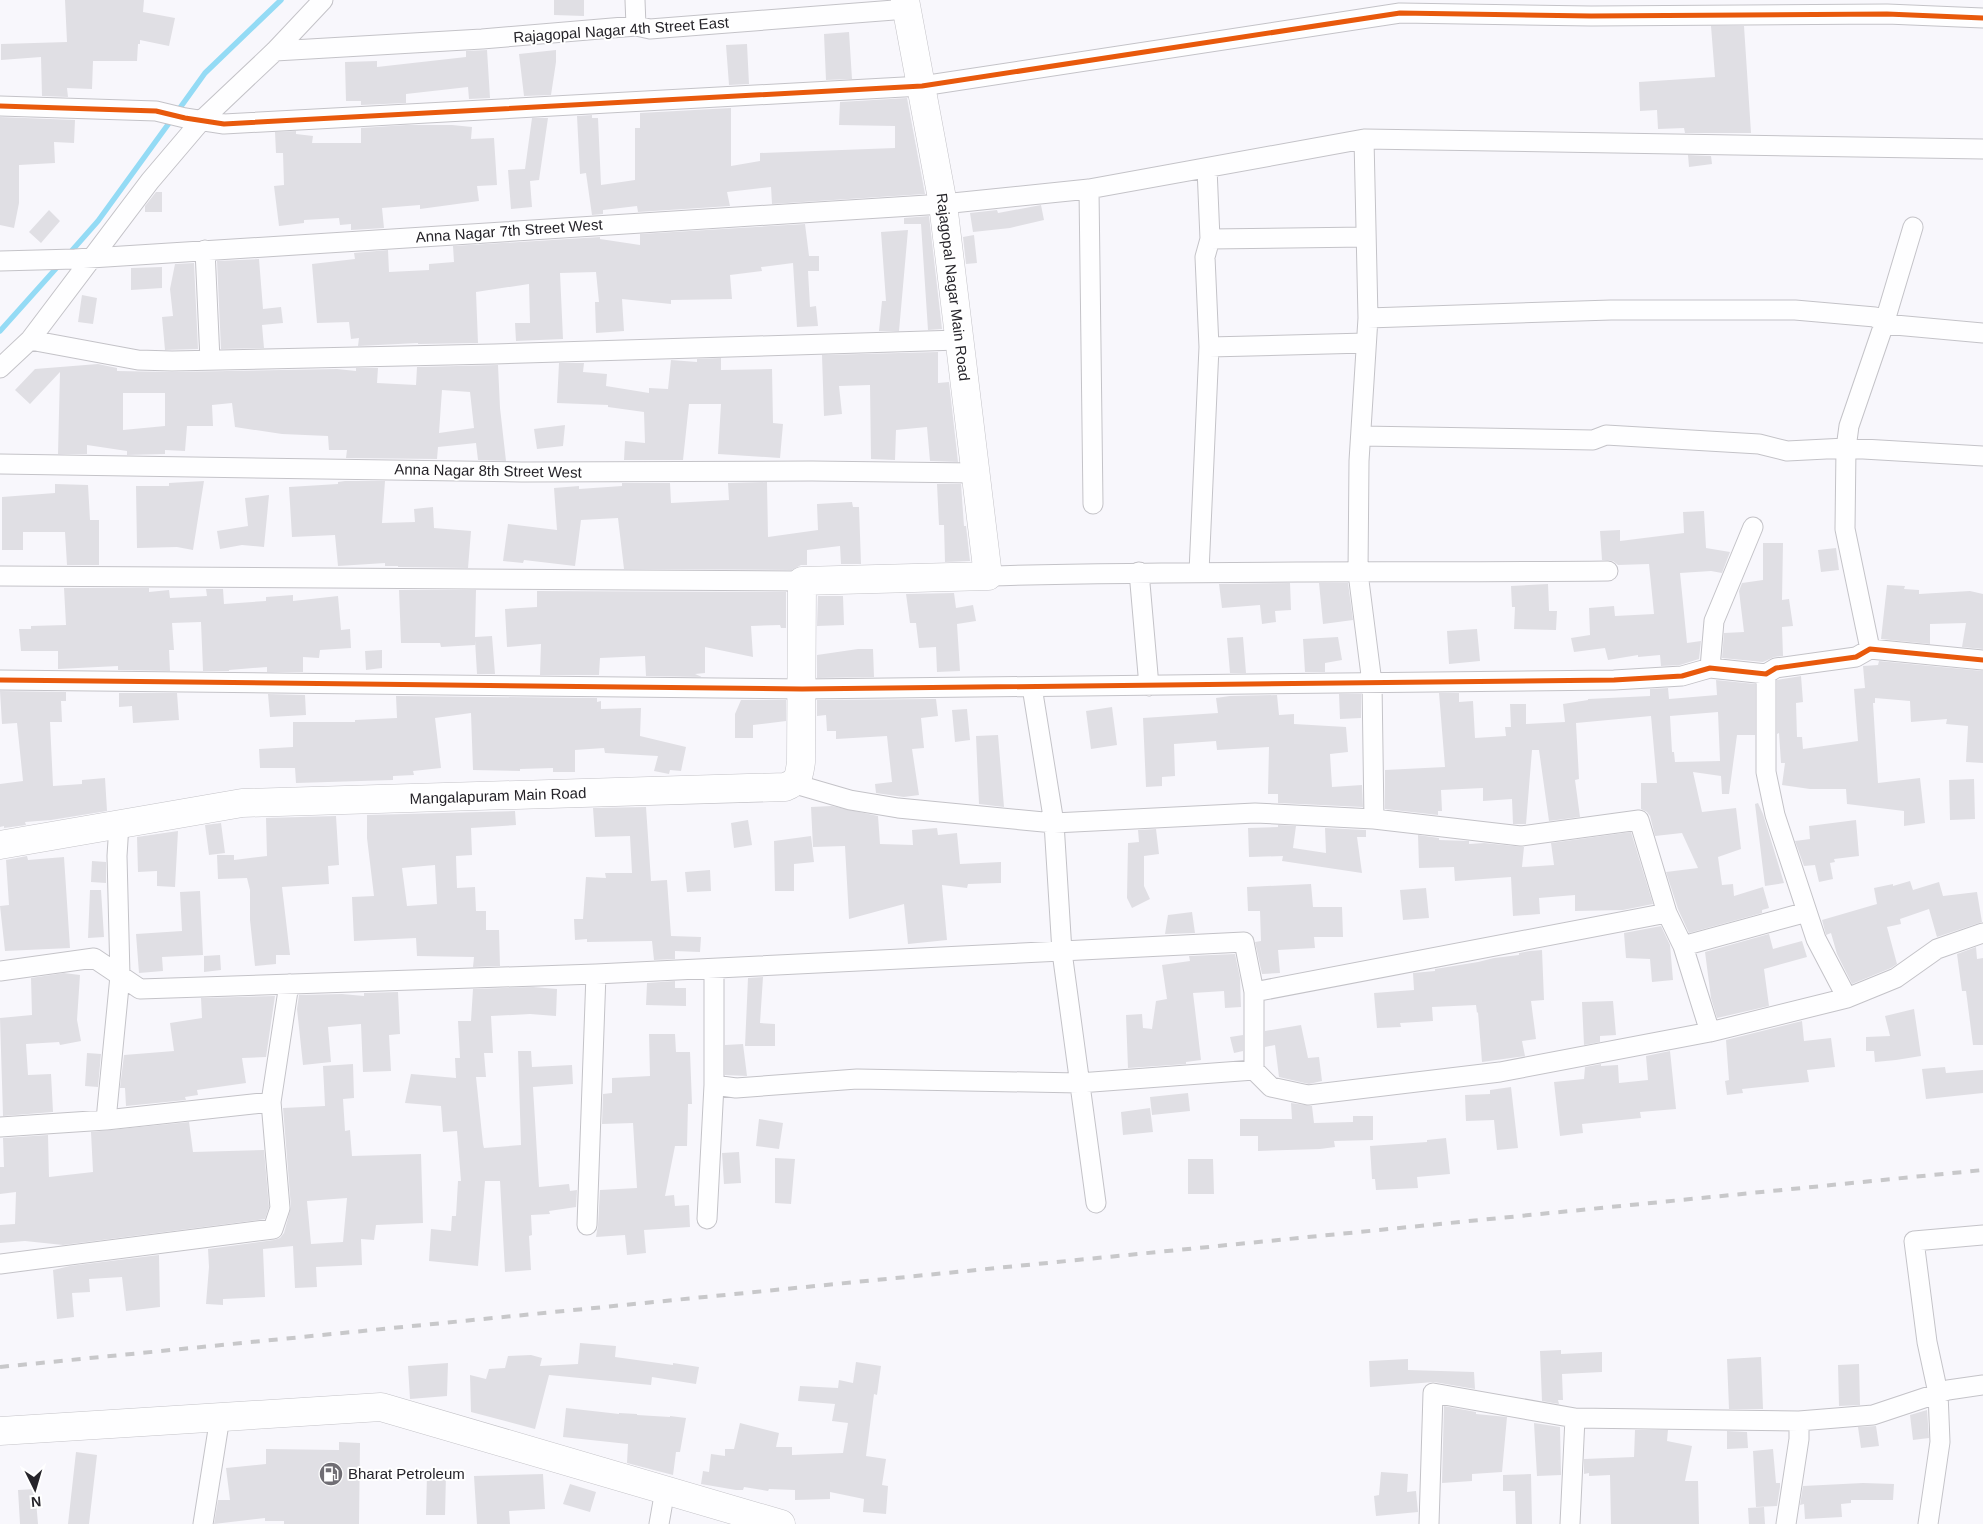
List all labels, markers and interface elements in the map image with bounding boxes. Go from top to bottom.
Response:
street label: Rajagopal Nagar 4th Street East [513,13,730,46]
street label: Rajagopal Nagar Main Road [934,192,973,382]
street label: Anna Nagar 7th Street West [415,215,604,246]
street label: Anna Nagar 8th Street West [394,460,583,481]
street label: Mangalapuram Main Road [409,784,587,807]
fuel station icon: Bharat Petroleum [318,1461,344,1487]
north arrow [10,1464,60,1514]
place label: Bharat Petroleum [348,1465,465,1482]
text: N [30,1494,42,1510]

